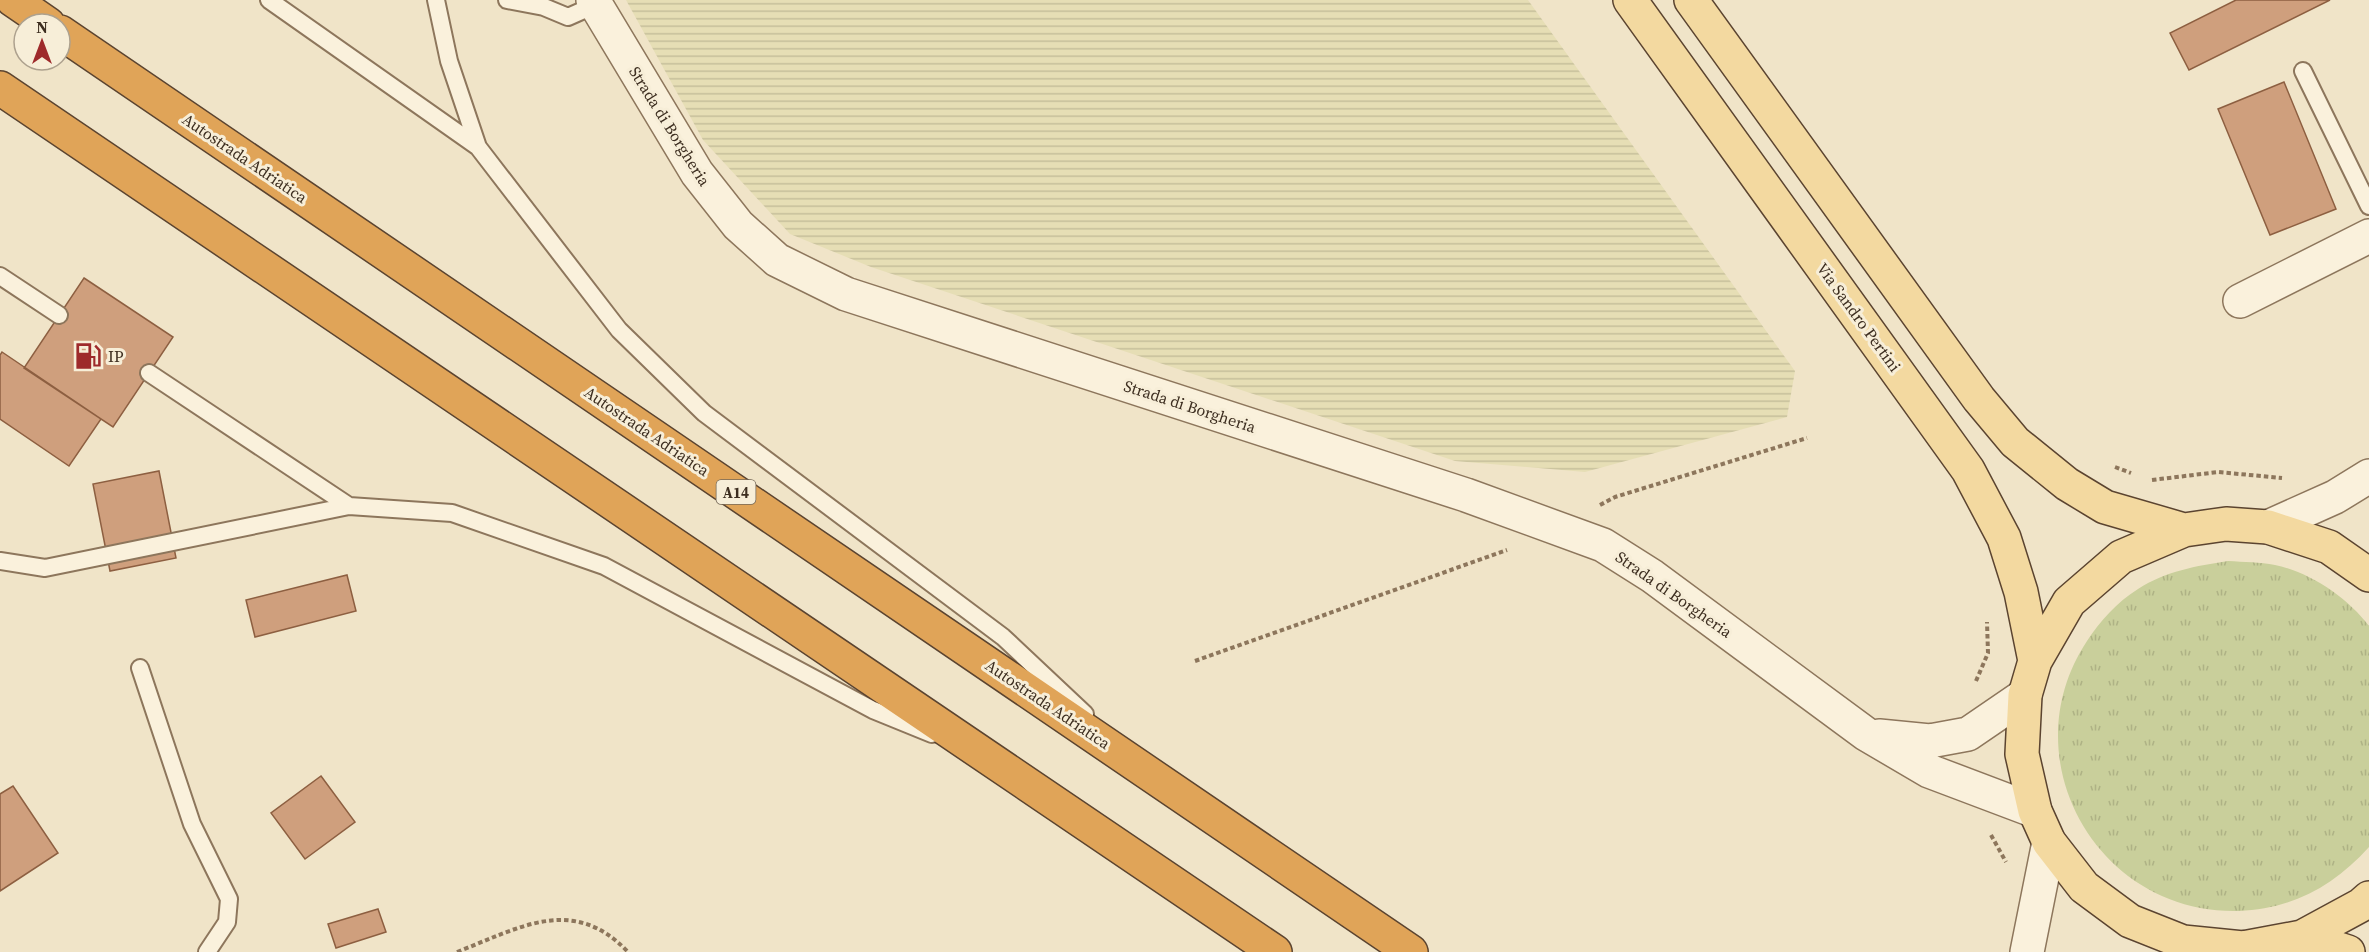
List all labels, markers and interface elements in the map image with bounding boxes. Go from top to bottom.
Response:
north arrow [12,12,72,72]
text: N [36,16,48,38]
street label: Strada di Borgheria [624,62,716,191]
street label: Autostrada Adriatica [178,108,312,208]
street label: Via Sandro Pertini [1812,258,1906,376]
fuel station icon: IP [73,341,103,371]
place label: IP [108,345,124,367]
street label: Strada di Borgheria [1121,374,1260,438]
street label: Autostrada Adriatica [580,381,714,481]
road number: A14 [716,480,756,504]
street label: Strada di Borgheria [1611,546,1737,643]
street label: Autostrada Adriatica [981,654,1115,754]

